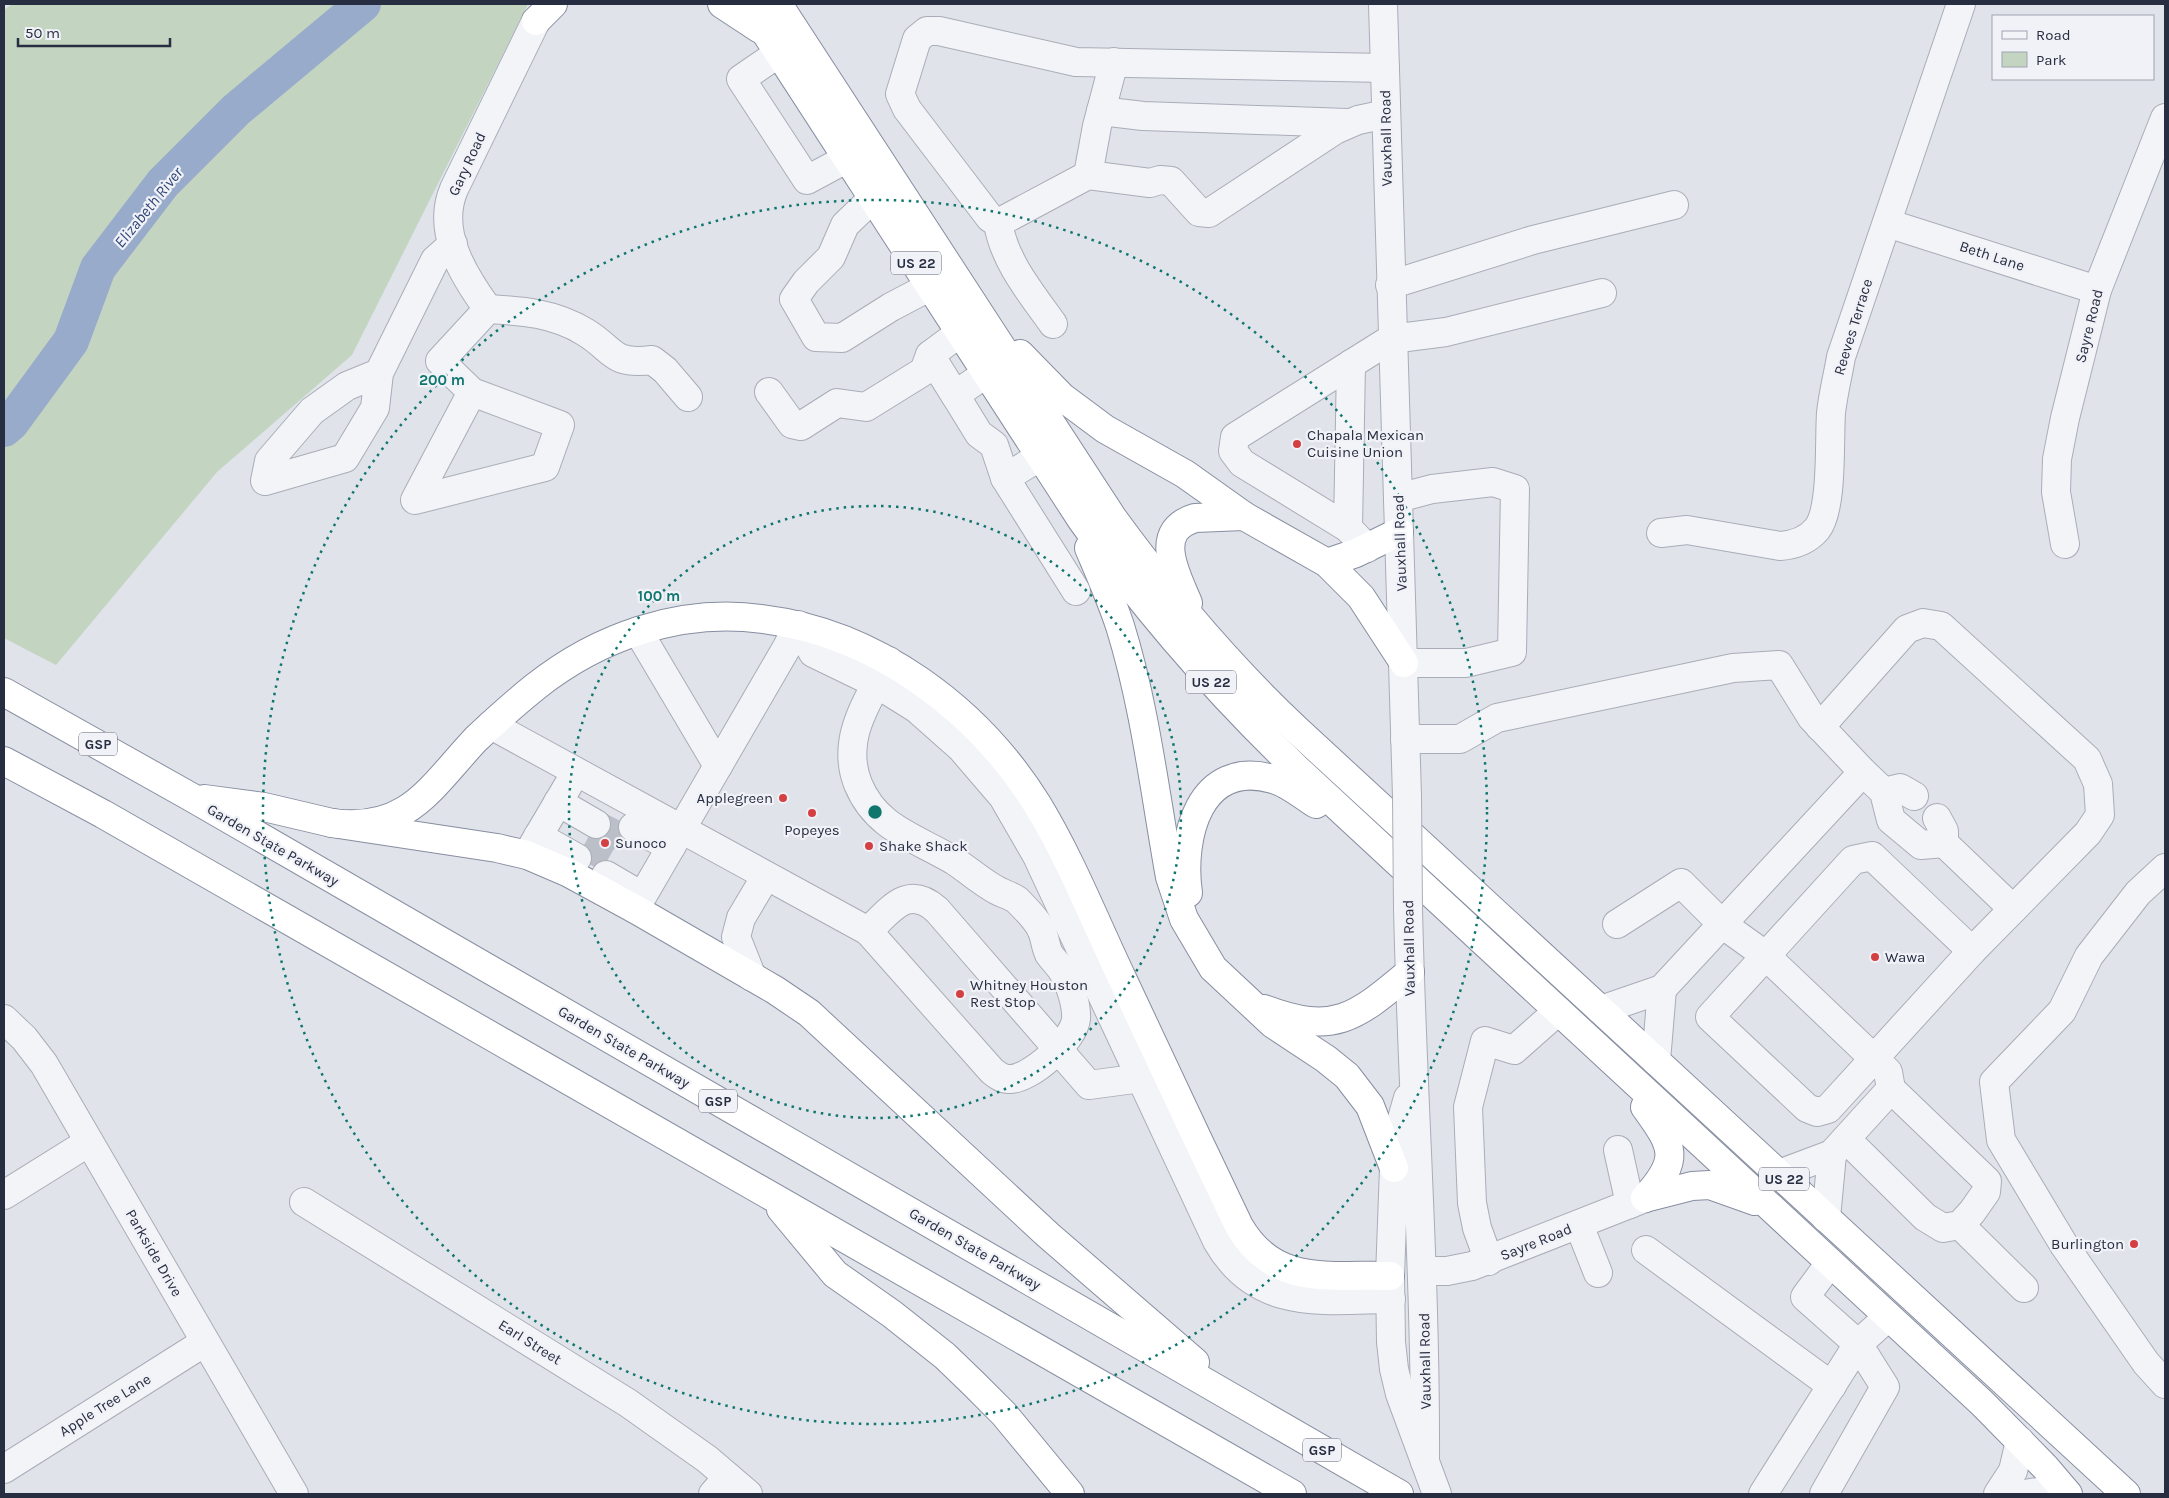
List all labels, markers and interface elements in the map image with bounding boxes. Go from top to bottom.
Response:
scale bar [18,15,170,47]
legend [1992,15,2154,80]
text: 50 m [25,24,60,42]
text: Road [2036,26,2071,44]
text: Park [2036,51,2066,69]
street label: Vauxhall Road [1376,89,1396,187]
street label: Gary Road [444,129,490,199]
water label: Elizabeth River [110,163,187,251]
street label: Beth Lane [1957,237,2027,275]
road number: US 22 [891,252,941,274]
street label: Reeves Terrace [1830,277,1876,377]
street label: Sayre Road [2071,287,2107,365]
text: 200 m [419,371,465,389]
place label: Chapala Mexican Cuisine Union [1307,426,1424,461]
marker: Chapala Mexican Cuisine Union [1291,438,1303,450]
street label: Vauxhall Road [1389,494,1411,592]
text: 100 m [638,587,680,605]
road number: US 22 [1186,670,1236,694]
road number: GSP [79,732,117,756]
place label: Applegreen [697,789,773,807]
marker: Applegreen [777,792,789,804]
street label: Garden State Parkway [204,800,342,890]
centre of rings [866,803,884,821]
marker: Popeyes [806,807,818,819]
place label: Popeyes [784,821,840,839]
place label: Sunoco [615,834,666,852]
marker: Sunoco [599,837,611,849]
place label: Shake Shack [879,837,968,855]
marker: Shake Shack [863,840,875,852]
street label: Vauxhall Road [1399,899,1419,997]
place label: Wawa [1885,948,1925,966]
marker: Wawa [1869,951,1881,963]
place label: Whitney Houston Rest Stop [970,976,1088,1011]
marker: Whitney Houston Rest Stop [954,988,966,1000]
street label: Garden State Parkway [555,1002,693,1092]
road number: GSP [699,1090,737,1112]
road number: US 22 [1759,1168,1809,1190]
street label: Garden State Parkway [906,1204,1044,1294]
street label: Parkside Drive [122,1206,186,1300]
street label: Sayre Road [1498,1220,1574,1264]
place label: Burlington [2051,1235,2124,1253]
marker: Burlington [2128,1238,2140,1250]
street label: Vauxhall Road [1415,1312,1435,1410]
street label: Earl Street [495,1316,565,1369]
street label: Apple Tree Lane [56,1370,154,1440]
road number: GSP [1303,1438,1341,1462]

